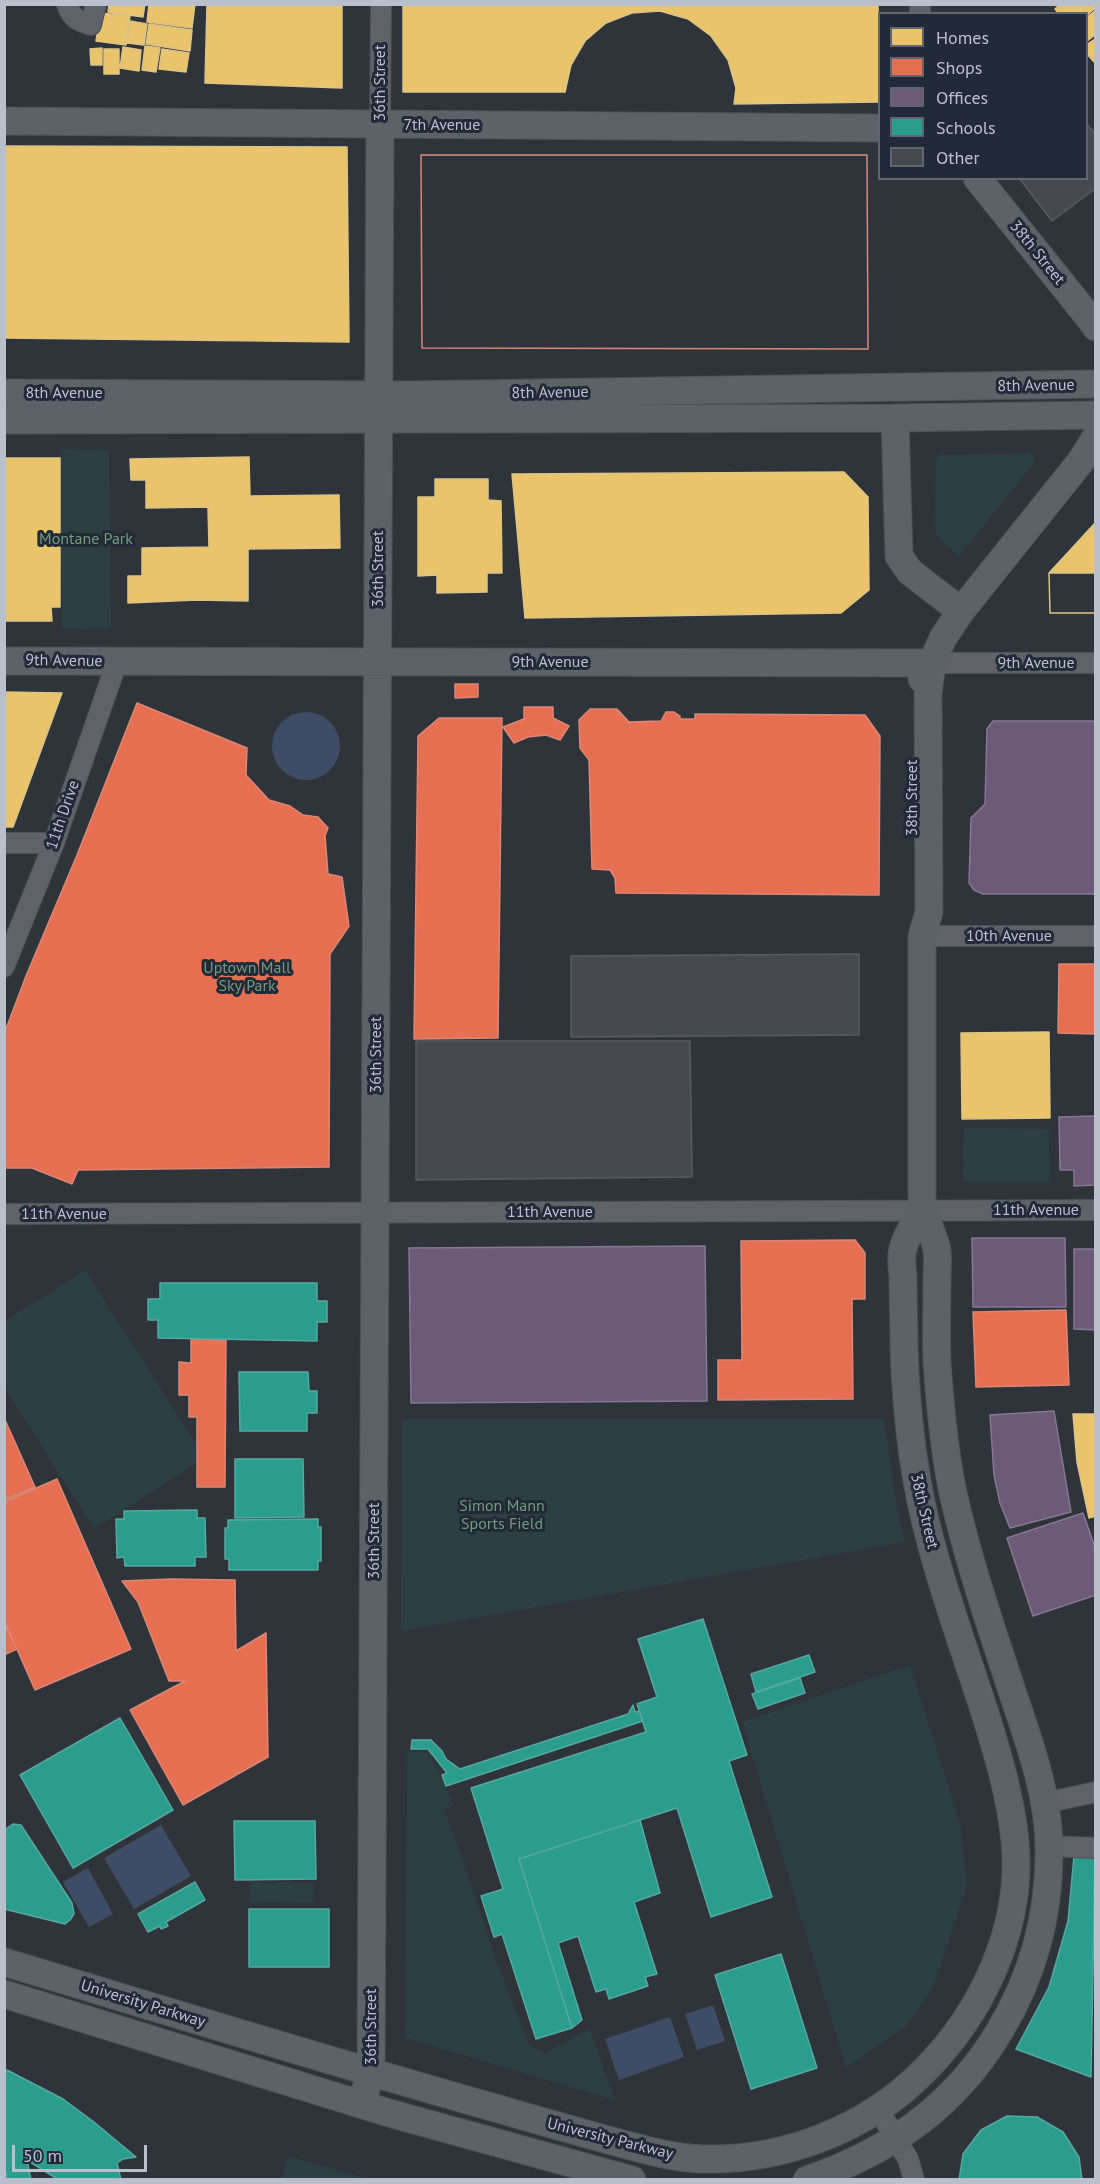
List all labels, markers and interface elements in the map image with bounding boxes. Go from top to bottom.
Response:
legend [878,12,1088,180]
text: Homes [936,26,989,49]
street label: 36th Street [370,45,390,121]
text: Shops [936,56,982,79]
text: Offices [936,86,988,109]
street label: 7th Avenue [404,115,480,135]
text: Schools [936,116,996,139]
text: Other [936,146,980,169]
street label: 38th Street [1005,217,1069,289]
street label: 8th Avenue [997,376,1075,396]
street label: 8th Avenue [25,383,103,403]
street label: 8th Avenue [511,383,589,403]
park label: Montane Park [39,529,133,549]
street label: 36th Street [368,531,388,607]
street label: 9th Avenue [25,651,103,671]
street label: 9th Avenue [511,652,589,672]
street label: 9th Avenue [997,653,1075,673]
street label: 38th Street [902,760,922,836]
street label: 11th Drive [42,778,84,852]
street label: 10th Avenue [966,926,1052,946]
park label: Uptown Mall Sky Park [203,958,291,996]
street label: 36th Street [366,1017,386,1093]
street label: 11th Avenue [993,1200,1079,1220]
street label: 11th Avenue [507,1202,593,1222]
street label: 11th Avenue [21,1204,107,1224]
street label: 38th Street [906,1471,942,1551]
park label: Simon Mann Sports Field [459,1496,545,1534]
street label: 36th Street [364,1503,384,1579]
street label: University Parkway [78,1976,208,2032]
street label: 36th Street [361,1989,381,2065]
street label: University Parkway [545,2114,675,2164]
scale bar [15,2133,150,2171]
text: 50 m [23,2144,62,2167]

